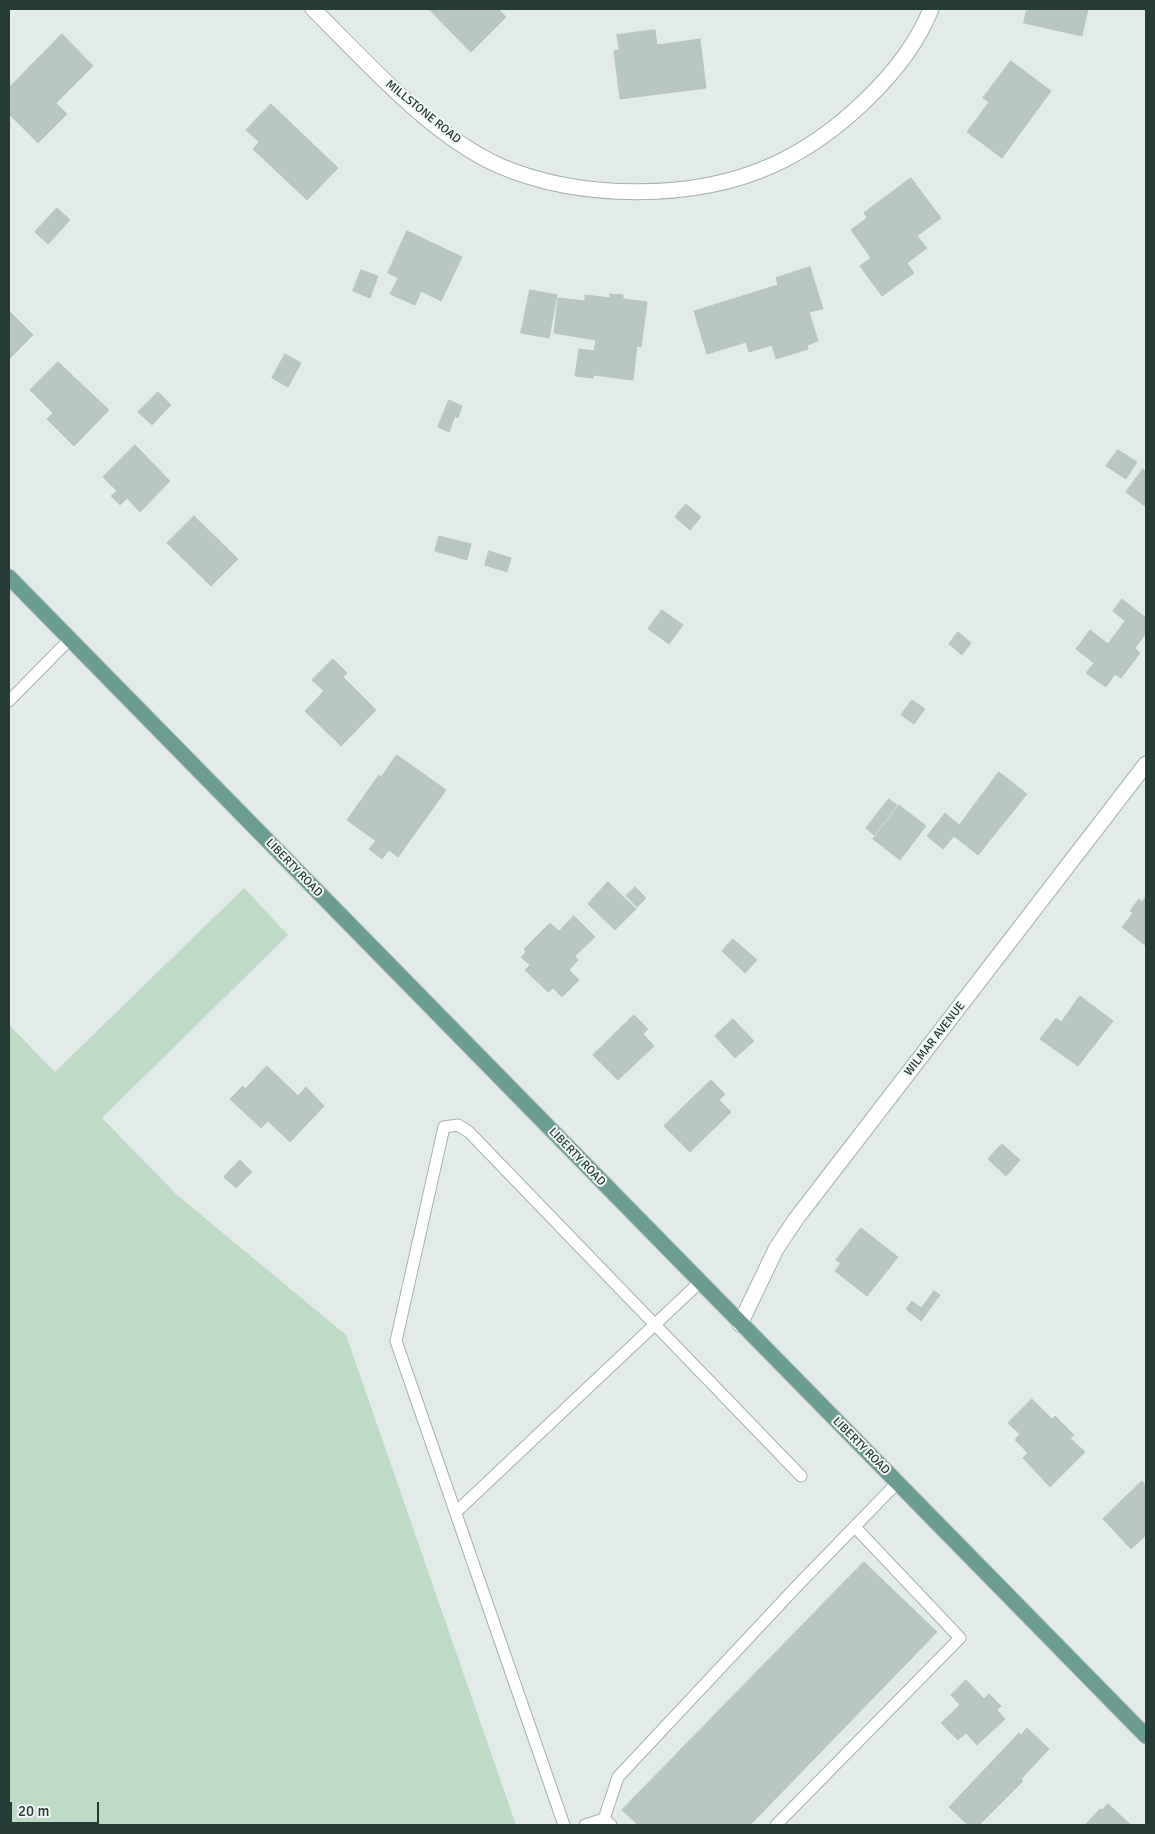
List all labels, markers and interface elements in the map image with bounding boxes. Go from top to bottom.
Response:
street label: MILLSTONE ROAD [382,77,464,147]
street label: LIBERTY ROAD [263,836,325,900]
street label: WILMAR AVENUE [902,999,968,1079]
street label: LIBERTY ROAD [546,1125,608,1189]
street label: LIBERTY ROAD [829,1414,893,1478]
scale bar [12,1792,101,1824]
text: 20 m [18,1802,49,1820]

